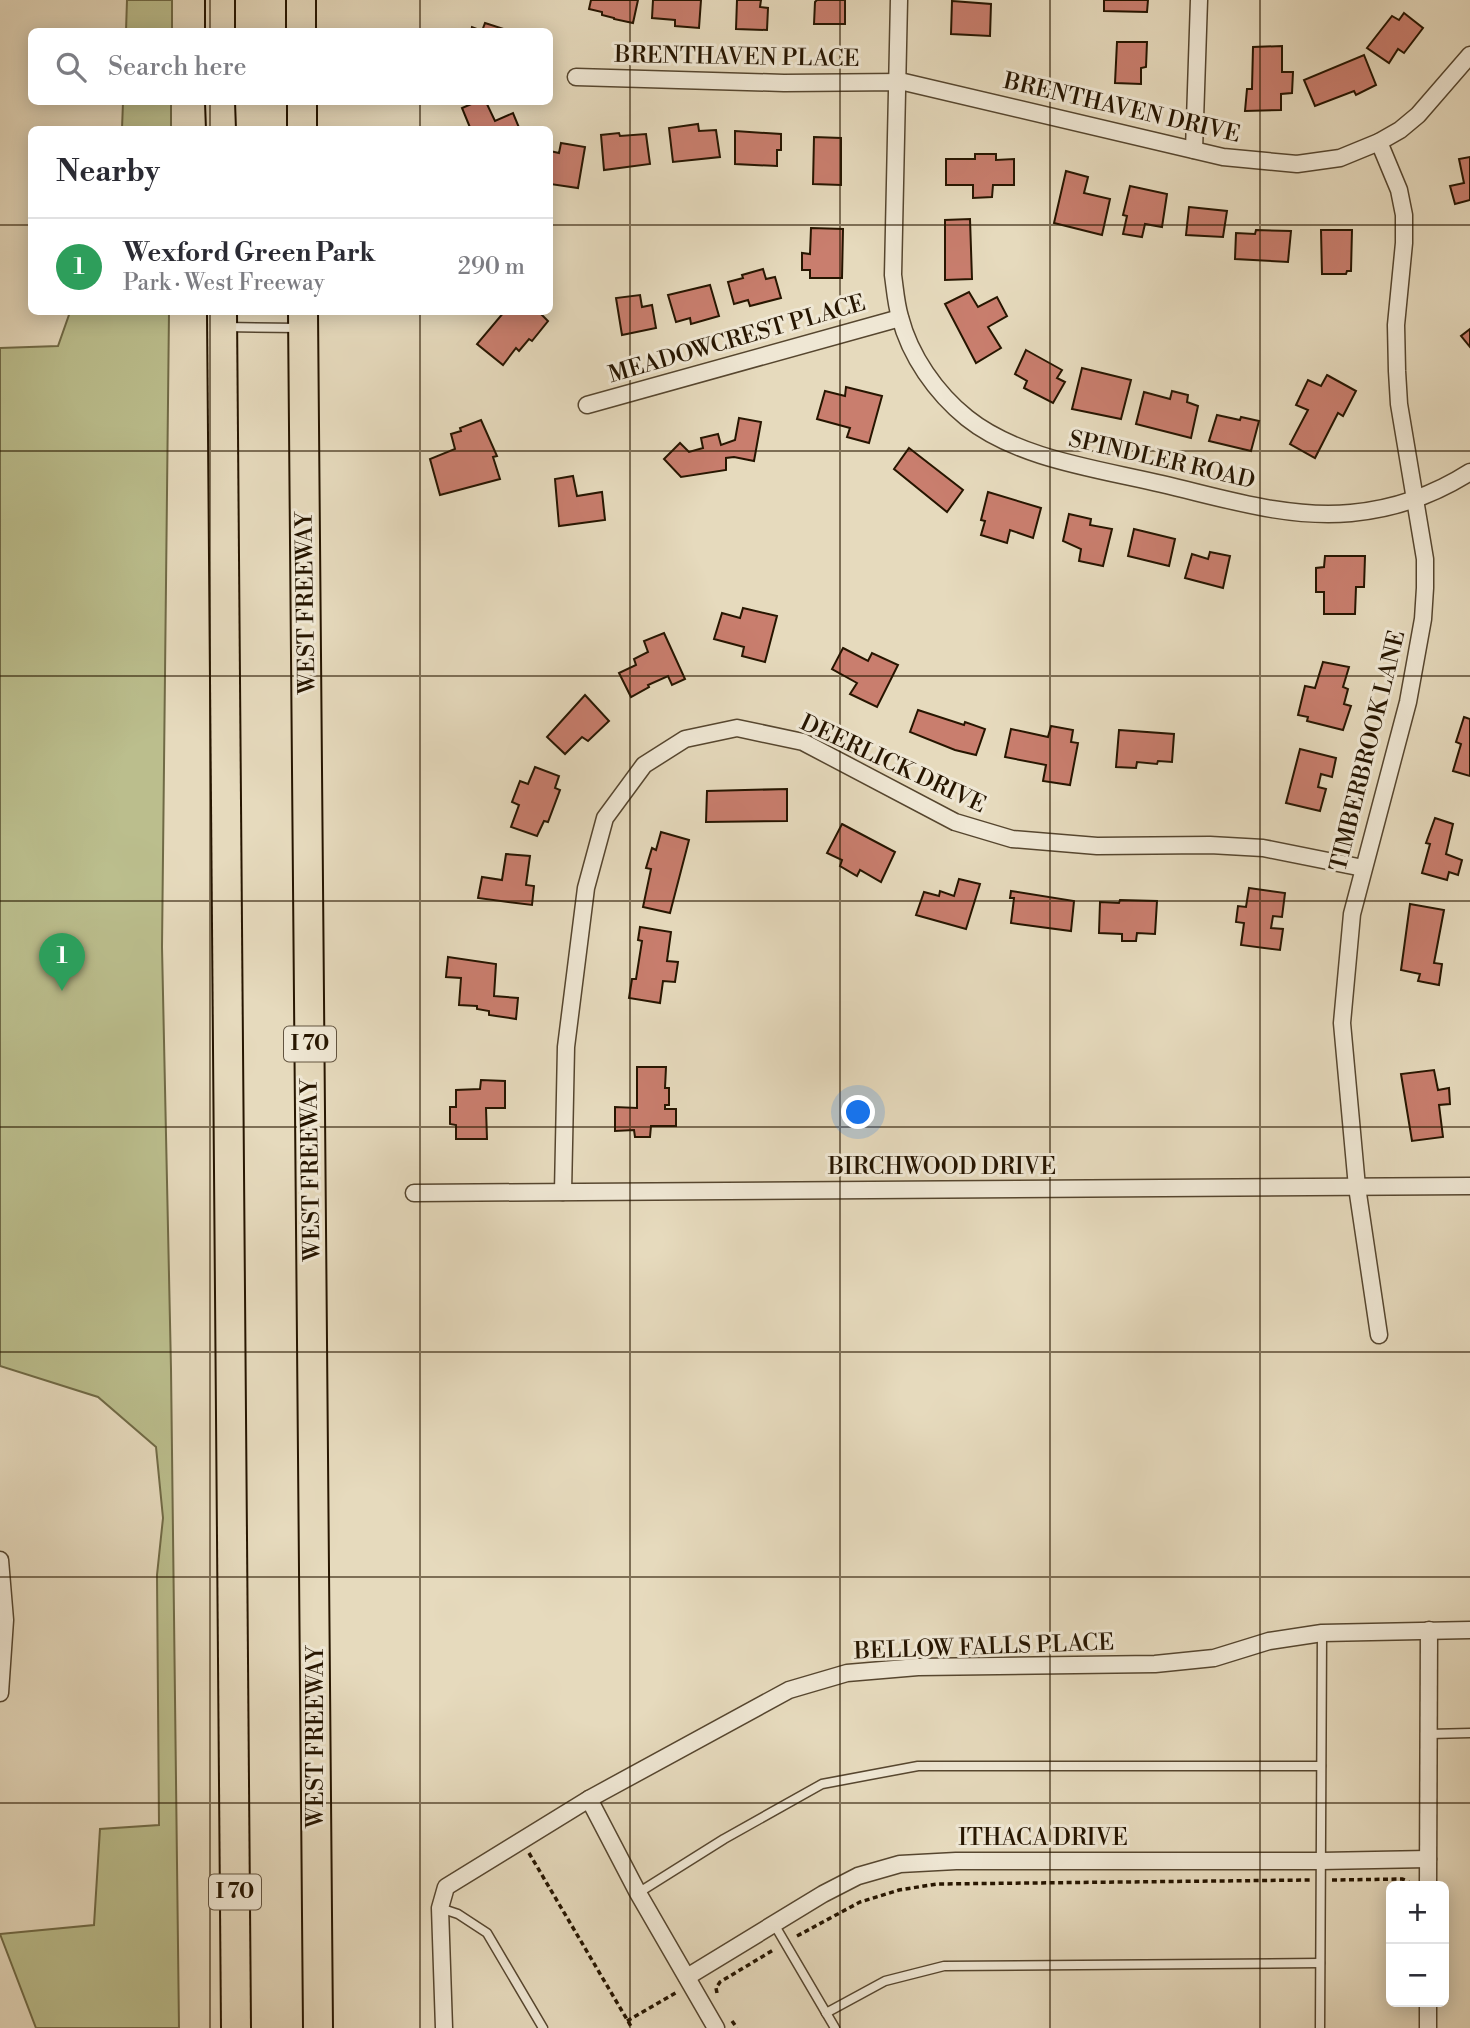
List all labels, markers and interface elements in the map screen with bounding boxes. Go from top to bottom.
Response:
search box [28,28,553,105]
street label: BRENTHAVEN PLACE [613,41,860,73]
icon: search [52,48,90,86]
text: Search here [108,51,247,83]
street label: BRENTHAVEN DRIVE [1000,67,1243,149]
text: Nearby [56,153,160,191]
text: Wexford Green Park [123,237,375,269]
text: 1 [73,253,85,281]
text: 290 m [458,253,525,281]
text: Park · West Freeway [123,269,325,297]
street label: MEADOWCREST PLACE [605,289,869,389]
street label: SPINDLER ROAD [1066,425,1258,495]
street label: WEST FREEWAY [290,510,322,695]
street label: TIMBERBROOK LANE [1324,628,1412,874]
street label: DEERLICK DRIVE [796,709,990,819]
pin: 1 [39,933,85,991]
road number: I 70 [284,1026,336,1062]
street label: WEST FREEWAY [295,1077,327,1262]
your location [841,1095,875,1129]
street label: BIRCHWOOD DRIVE [827,1153,1056,1181]
street label: BELLOW FALLS PLACE [852,1628,1115,1666]
street label: WEST FREEWAY [302,1644,330,1829]
street label: ITHACA DRIVE [958,1824,1128,1852]
road number: I 70 [209,1874,261,1910]
map controls [1386,1881,1449,2007]
button: + [1386,1881,1449,1944]
button: − [1386,1944,1449,2007]

